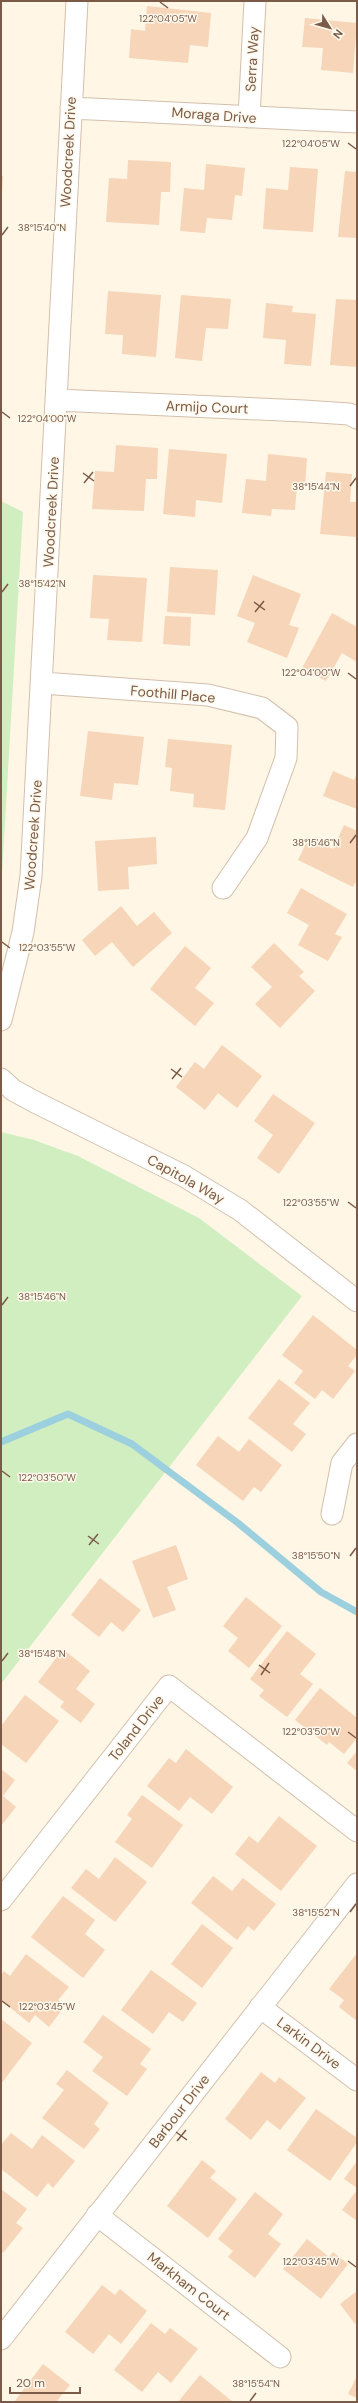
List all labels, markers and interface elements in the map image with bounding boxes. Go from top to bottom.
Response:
north arrow [310,8,350,48]
text: 122°04'05"W [139,12,197,25]
street label: Serra Way [241,25,263,92]
text: N [330,27,346,41]
street label: Woodcreek Drive [56,96,80,208]
street label: Moraga Drive [171,103,257,127]
text: 122°04'05"W [282,137,340,150]
text: 38°15'40"N [18,221,66,234]
street label: Armijo Court [165,397,249,417]
text: 122°04'00"W [18,412,77,425]
street label: Woodcreek Drive [39,456,63,568]
text: 38°15'44"N [292,480,340,493]
text: 38°15'42"N [18,577,66,590]
text: 122°04'00"W [282,666,341,679]
street label: Foothill Place [130,681,216,707]
street label: Woodcreek Drive [20,779,46,891]
text: 38°15'46"N [292,836,340,849]
text: 122°03'55"W [19,941,76,954]
street label: Capitola Way [144,1150,228,1208]
text: 122°03'55"W [283,1196,340,1209]
text: 38°15'46"N [18,1290,66,1303]
text: 122°03'50"W [18,1471,76,1484]
text: 38°15'50"N [292,1549,340,1562]
text: 38°15'48"N [18,1647,66,1660]
street label: Toland Drive [104,1691,168,1765]
text: 122°03'50"W [282,1725,340,1738]
text: 38°15'52"N [292,1906,340,1919]
text: 122°03'45"W [19,2000,76,2013]
street label: Larkin Drive [273,2013,345,2073]
street label: Barbour Drive [145,2071,213,2151]
street label: Markham Court [144,2248,234,2324]
text: 122°03'45"W [283,2255,340,2268]
scale bar [10,2369,80,2395]
text: 20 m [16,2375,45,2391]
text: 38°15'54"N [232,2377,280,2390]

